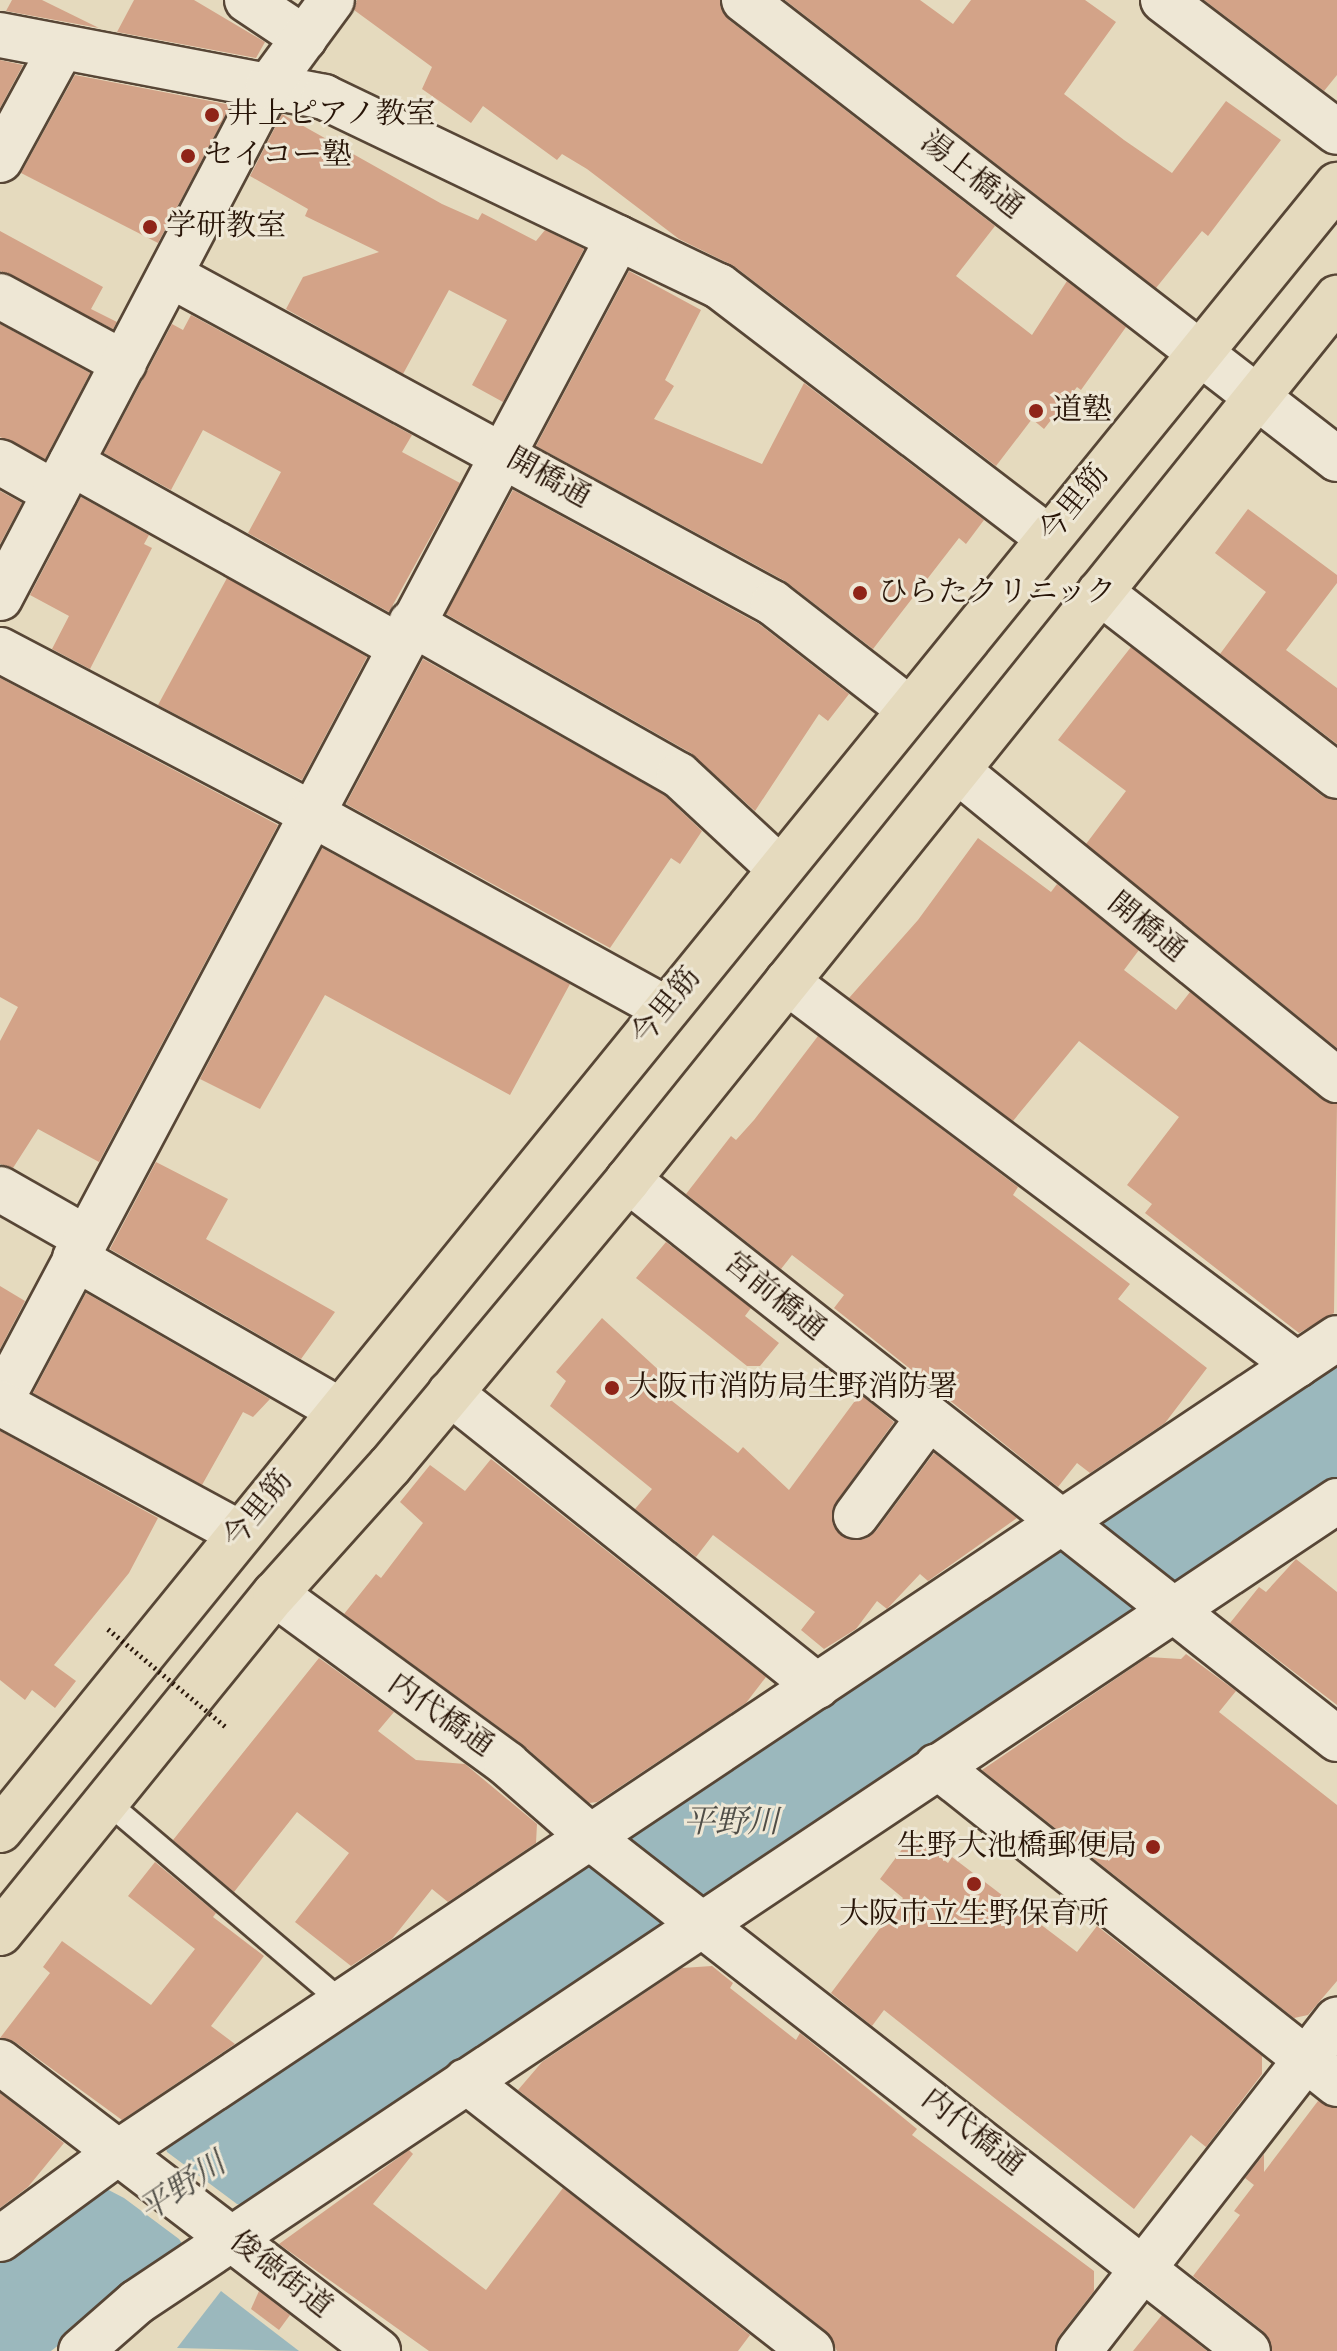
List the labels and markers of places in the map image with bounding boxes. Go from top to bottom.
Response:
place label: 井上ピアノ教室 [228,97,438,133]
marker: 井上ピアノ教室 [203,106,221,124]
place label: セイコー塾 [204,138,354,174]
marker: セイコー塾 [179,147,197,165]
place label: 学研教室 [166,209,286,245]
marker: 学研教室 [141,218,159,236]
place label: 道塾 [1052,393,1112,429]
marker: 道塾 [1027,402,1045,420]
place label: ひらたクリニック [878,575,1118,611]
marker: ひらたクリニック [849,582,871,604]
place label: 大阪市消防局生野消防署 [628,1370,958,1406]
marker: 大阪市消防局生野消防署 [603,1379,621,1397]
place label: 生野大池橋郵便局 [897,1829,1137,1865]
marker: 生野大池橋郵便局 [1144,1838,1162,1856]
marker: 大阪市立生野保育所 [965,1875,983,1893]
place label: 大阪市立生野保育所 [839,1897,1109,1933]

